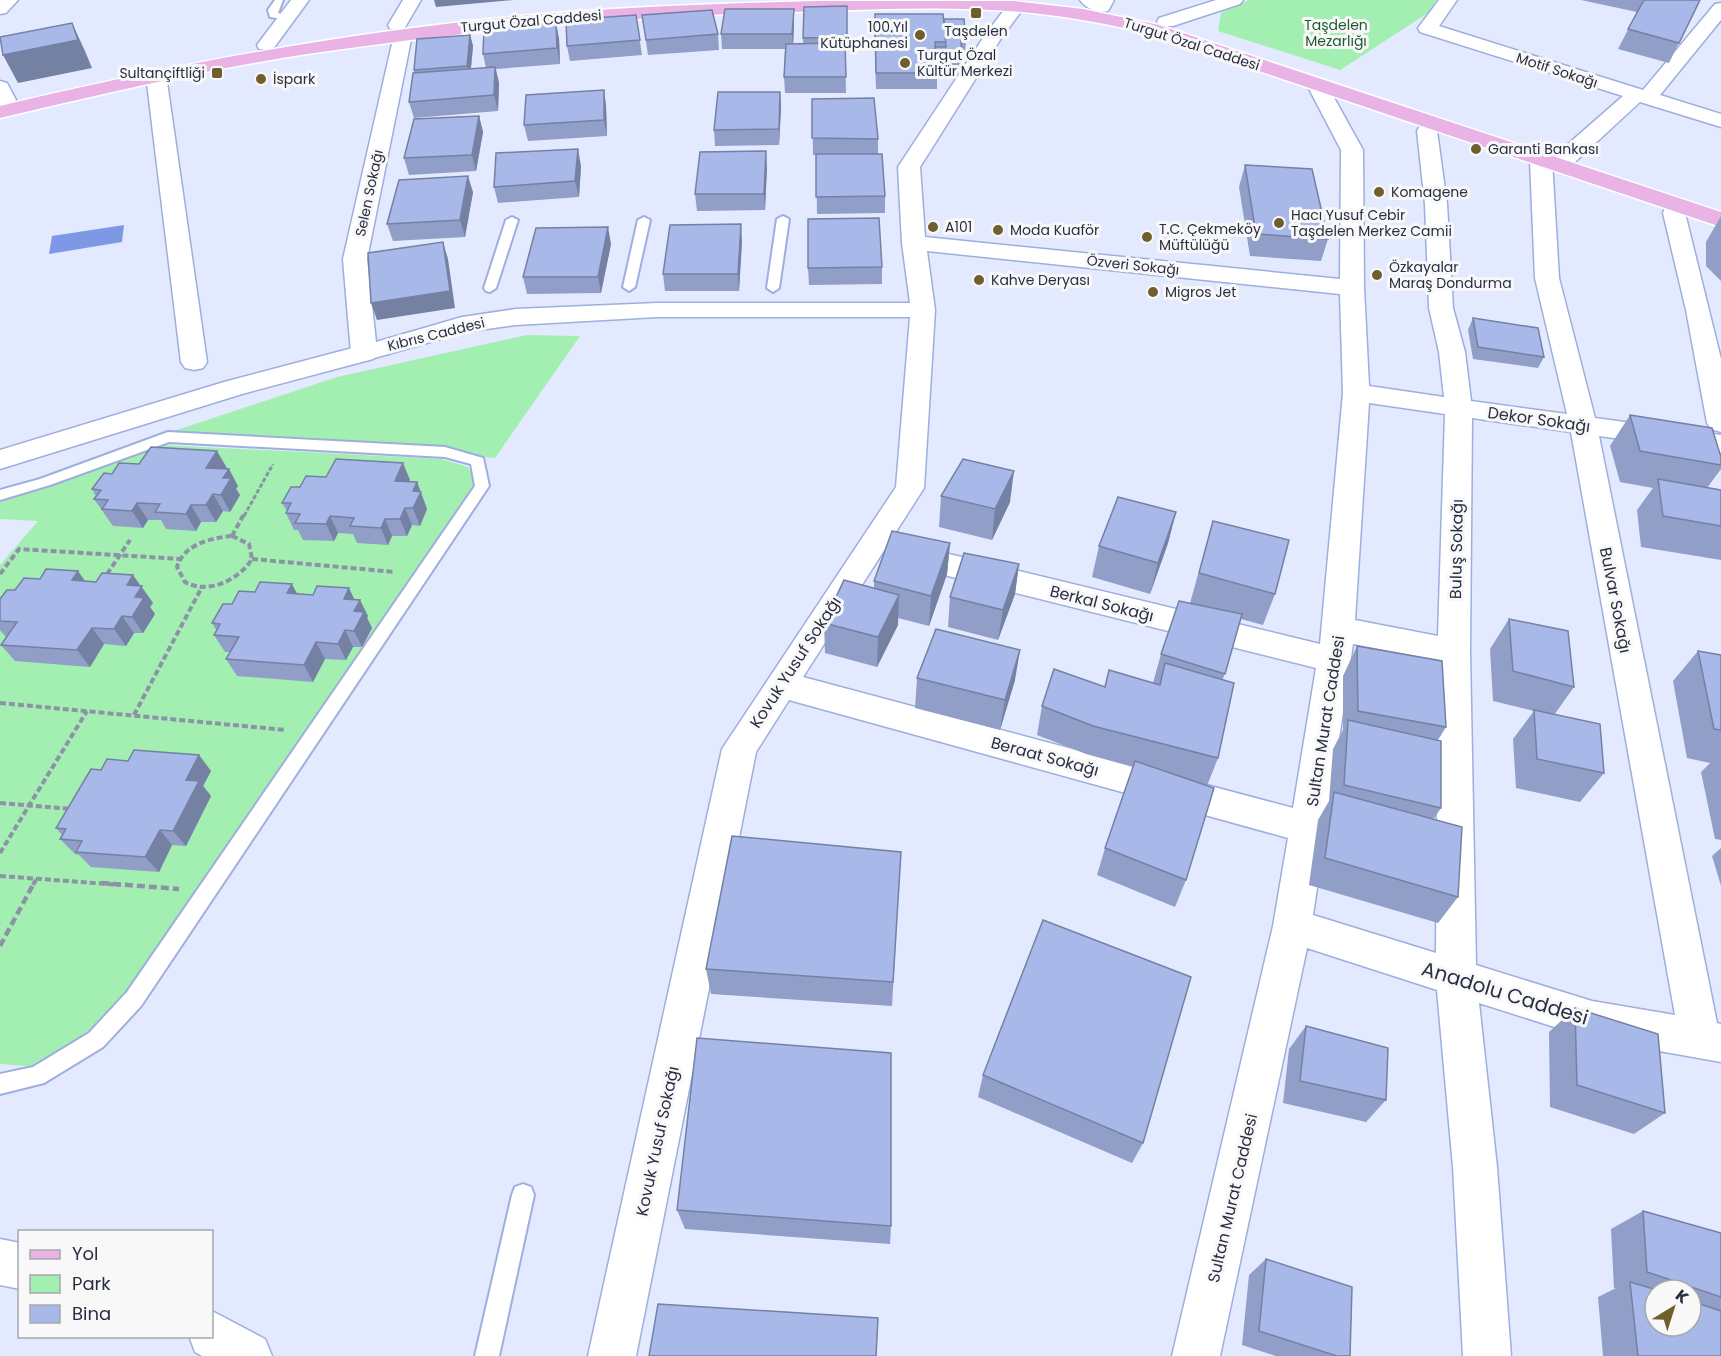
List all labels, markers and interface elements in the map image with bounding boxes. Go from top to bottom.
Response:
street label: Turgut Özal Caddesi [460,5,602,37]
marker: Taşdelen [969,6,983,20]
street label: Turgut Özal Caddesi [1122,13,1262,75]
park label: Taşdelen Mezarlığı [1304,15,1368,51]
place label: 100.Yıl Kütüphanesi [820,17,908,53]
place label: Taşdelen [944,21,1008,41]
marker: 100.Yıl Kütüphanesi [913,28,927,42]
place label: Turgut Özal Kültür Merkezi [917,45,1012,81]
street label: Motif Sokağı [1514,47,1600,93]
marker: Turgut Özal Kültür Merkezi [898,56,912,70]
place label: Sultançiftliği [119,63,205,83]
marker: Sultançiftliği [210,66,224,80]
place label: İspark [273,69,316,89]
marker: İspark [254,72,268,86]
place label: Garanti Bankası [1488,139,1599,159]
marker: Garanti Bankası [1469,142,1483,156]
street label: Selen Sokağı [350,148,388,238]
place label: Komagene [1391,182,1468,202]
marker: Komagene [1372,185,1386,199]
place label: Hacı Yusuf Cebir Taşdelen Merkez Camii [1291,205,1452,241]
marker: Hacı Yusuf Cebir Taşdelen Merkez Camii [1272,216,1286,230]
place label: A101 [945,217,972,237]
place label: T.C. Çekmeköy Müftülüğü [1159,219,1261,255]
marker: A101 [926,220,940,234]
place label: Moda Kuaför [1010,220,1099,240]
marker: Moda Kuaför [991,223,1005,237]
marker: T.C. Çekmeköy Müftülüğü [1140,230,1154,244]
street label: Özveri Sokağı [1086,250,1180,280]
place label: Özkayalar Maraş Dondurma [1389,257,1512,293]
marker: Özkayalar Maraş Dondurma [1370,268,1384,282]
place label: Kahve Deryası [991,270,1090,290]
marker: Kahve Deryası [972,273,986,287]
place label: Migros Jet [1165,282,1236,302]
marker: Migros Jet [1146,285,1160,299]
street label: Kıbrıs Caddesi [385,312,487,356]
street label: Dekor Sokağı [1486,401,1592,438]
street label: Buluş Sokağı [1444,499,1469,599]
street label: Bulvar Sokağı [1594,545,1637,655]
street label: Berkal Sokağı [1047,579,1156,628]
street label: Kovuk Yusuf Sokağı [744,592,847,733]
street label: Sultan Murat Caddesi [1301,634,1350,808]
street label: Beraat Sokağı [988,731,1101,782]
street label: Anadolu Caddesi [1418,954,1592,1032]
street label: Kovuk Yusuf Sokağı [630,1064,685,1218]
street label: Sultan Murat Caddesi [1202,1111,1263,1285]
legend [18,1230,213,1338]
text: Yol [72,1241,98,1266]
text: Park [72,1271,111,1296]
north arrow [1643,1278,1703,1338]
text: K [1670,1284,1693,1309]
text: Bina [72,1301,111,1326]

